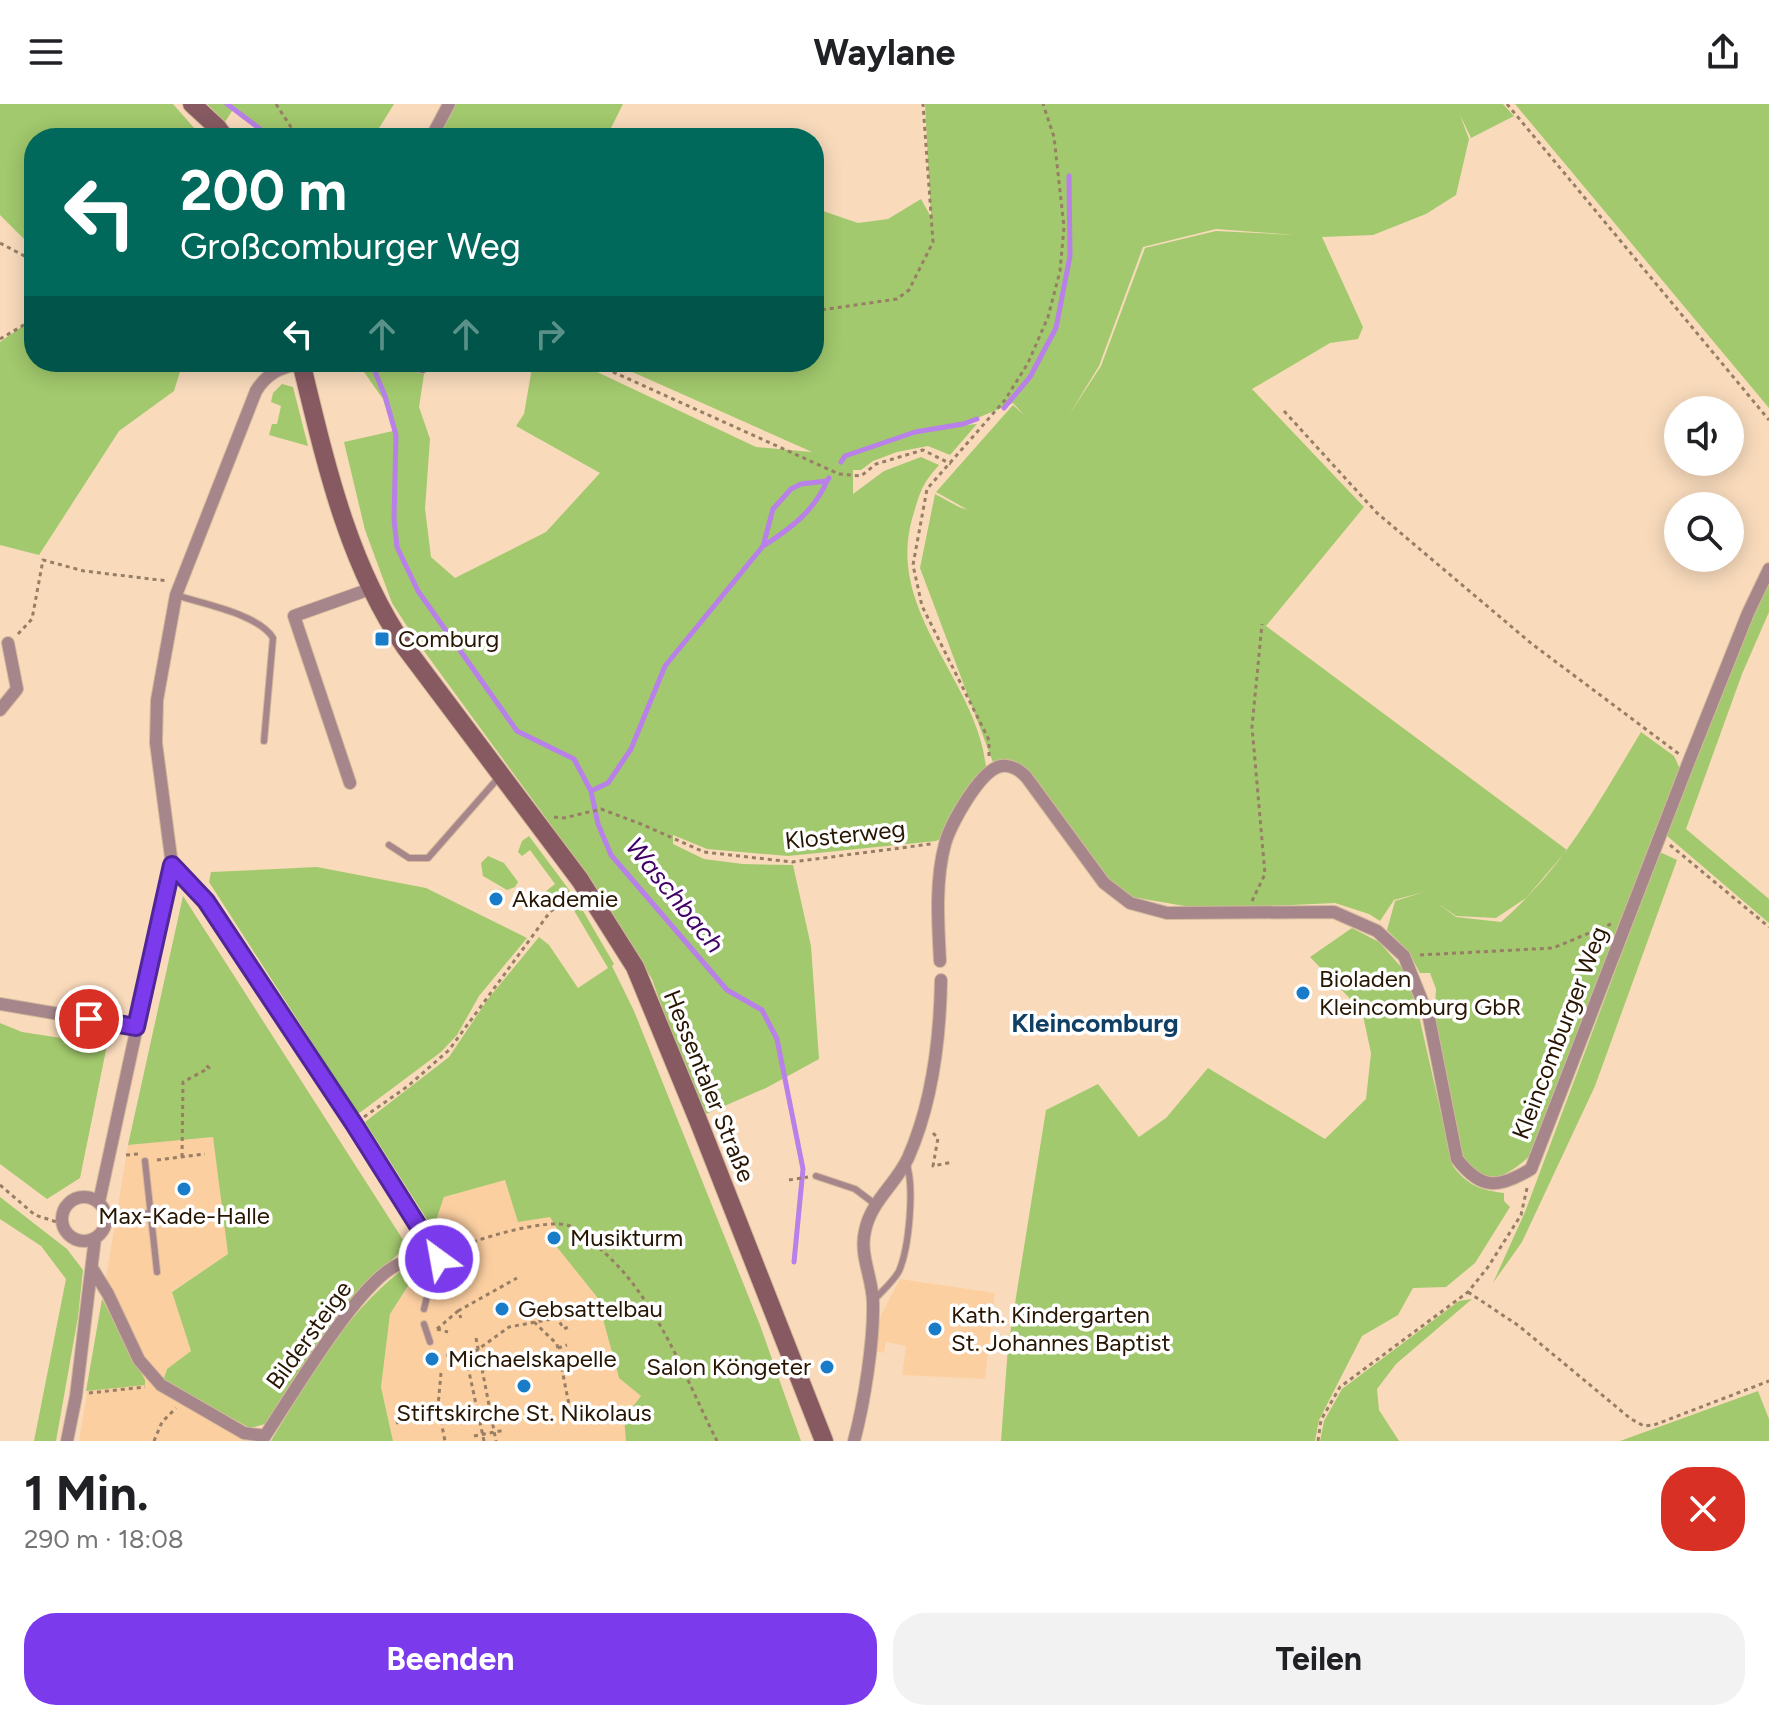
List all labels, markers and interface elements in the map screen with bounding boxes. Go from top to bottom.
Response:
icon: menu [24,30,68,74]
icon: share [1701,30,1745,74]
text: Waylane [814,31,955,74]
text: 200 m [180,157,347,224]
icon: left [48,160,152,264]
text: Großcomburger Weg [180,225,521,268]
icon: left [276,312,320,356]
icon: ahead [360,312,404,356]
icon: ahead [444,312,488,356]
icon: right [528,312,572,356]
map controls [1664,396,1744,572]
button: sound [1664,396,1744,476]
button: search [1664,492,1744,572]
place label: Comburg [398,624,499,653]
marker: Comburg [373,630,391,648]
street label: Klosterweg [783,814,907,855]
water label: Waschbach [619,831,731,959]
place label: Akademie [512,884,618,913]
marker: Akademie [487,890,505,908]
street label: Kleincomburger Weg [1506,922,1613,1143]
place label: Bioladen Kleincomburg GbR [1319,964,1521,1021]
marker: Bioladen Kleincomburg GbR [1294,984,1312,1002]
pin [55,985,123,1053]
street label: Hessentaler Straße [658,986,761,1186]
icon: arrive [67,997,111,1041]
district label: Kleincomburg [1011,1007,1179,1039]
marker: Max-Kade-Halle [175,1180,193,1198]
place label: Max-Kade-Halle [98,1201,270,1230]
position arrow [397,1217,481,1301]
place label: Musikturm [570,1223,683,1252]
marker: Musikturm [545,1229,563,1247]
street label: Bildersteige [260,1275,358,1395]
place label: Gebsattelbau [518,1294,663,1323]
marker: Gebsattelbau [493,1300,511,1318]
place label: Kath. Kindergarten St. Johannes Baptist [951,1300,1171,1357]
marker: Kath. Kindergarten St. Johannes Baptist [926,1320,944,1338]
place label: Michaelskapelle [448,1344,617,1373]
marker: Michaelskapelle [423,1350,441,1368]
place label: Salon Köngeter [646,1352,811,1381]
marker: Salon Köngeter [818,1358,836,1376]
marker: Stiftskirche St. Nikolaus [515,1377,533,1395]
place label: Stiftskirche St. Nikolaus [396,1398,652,1427]
text: 1 Min. [24,1464,149,1522]
button: close [1661,1467,1745,1551]
text: 290 m · 18:08 [24,1523,184,1555]
button: Beenden [24,1613,877,1705]
button: Teilen [893,1613,1745,1705]

